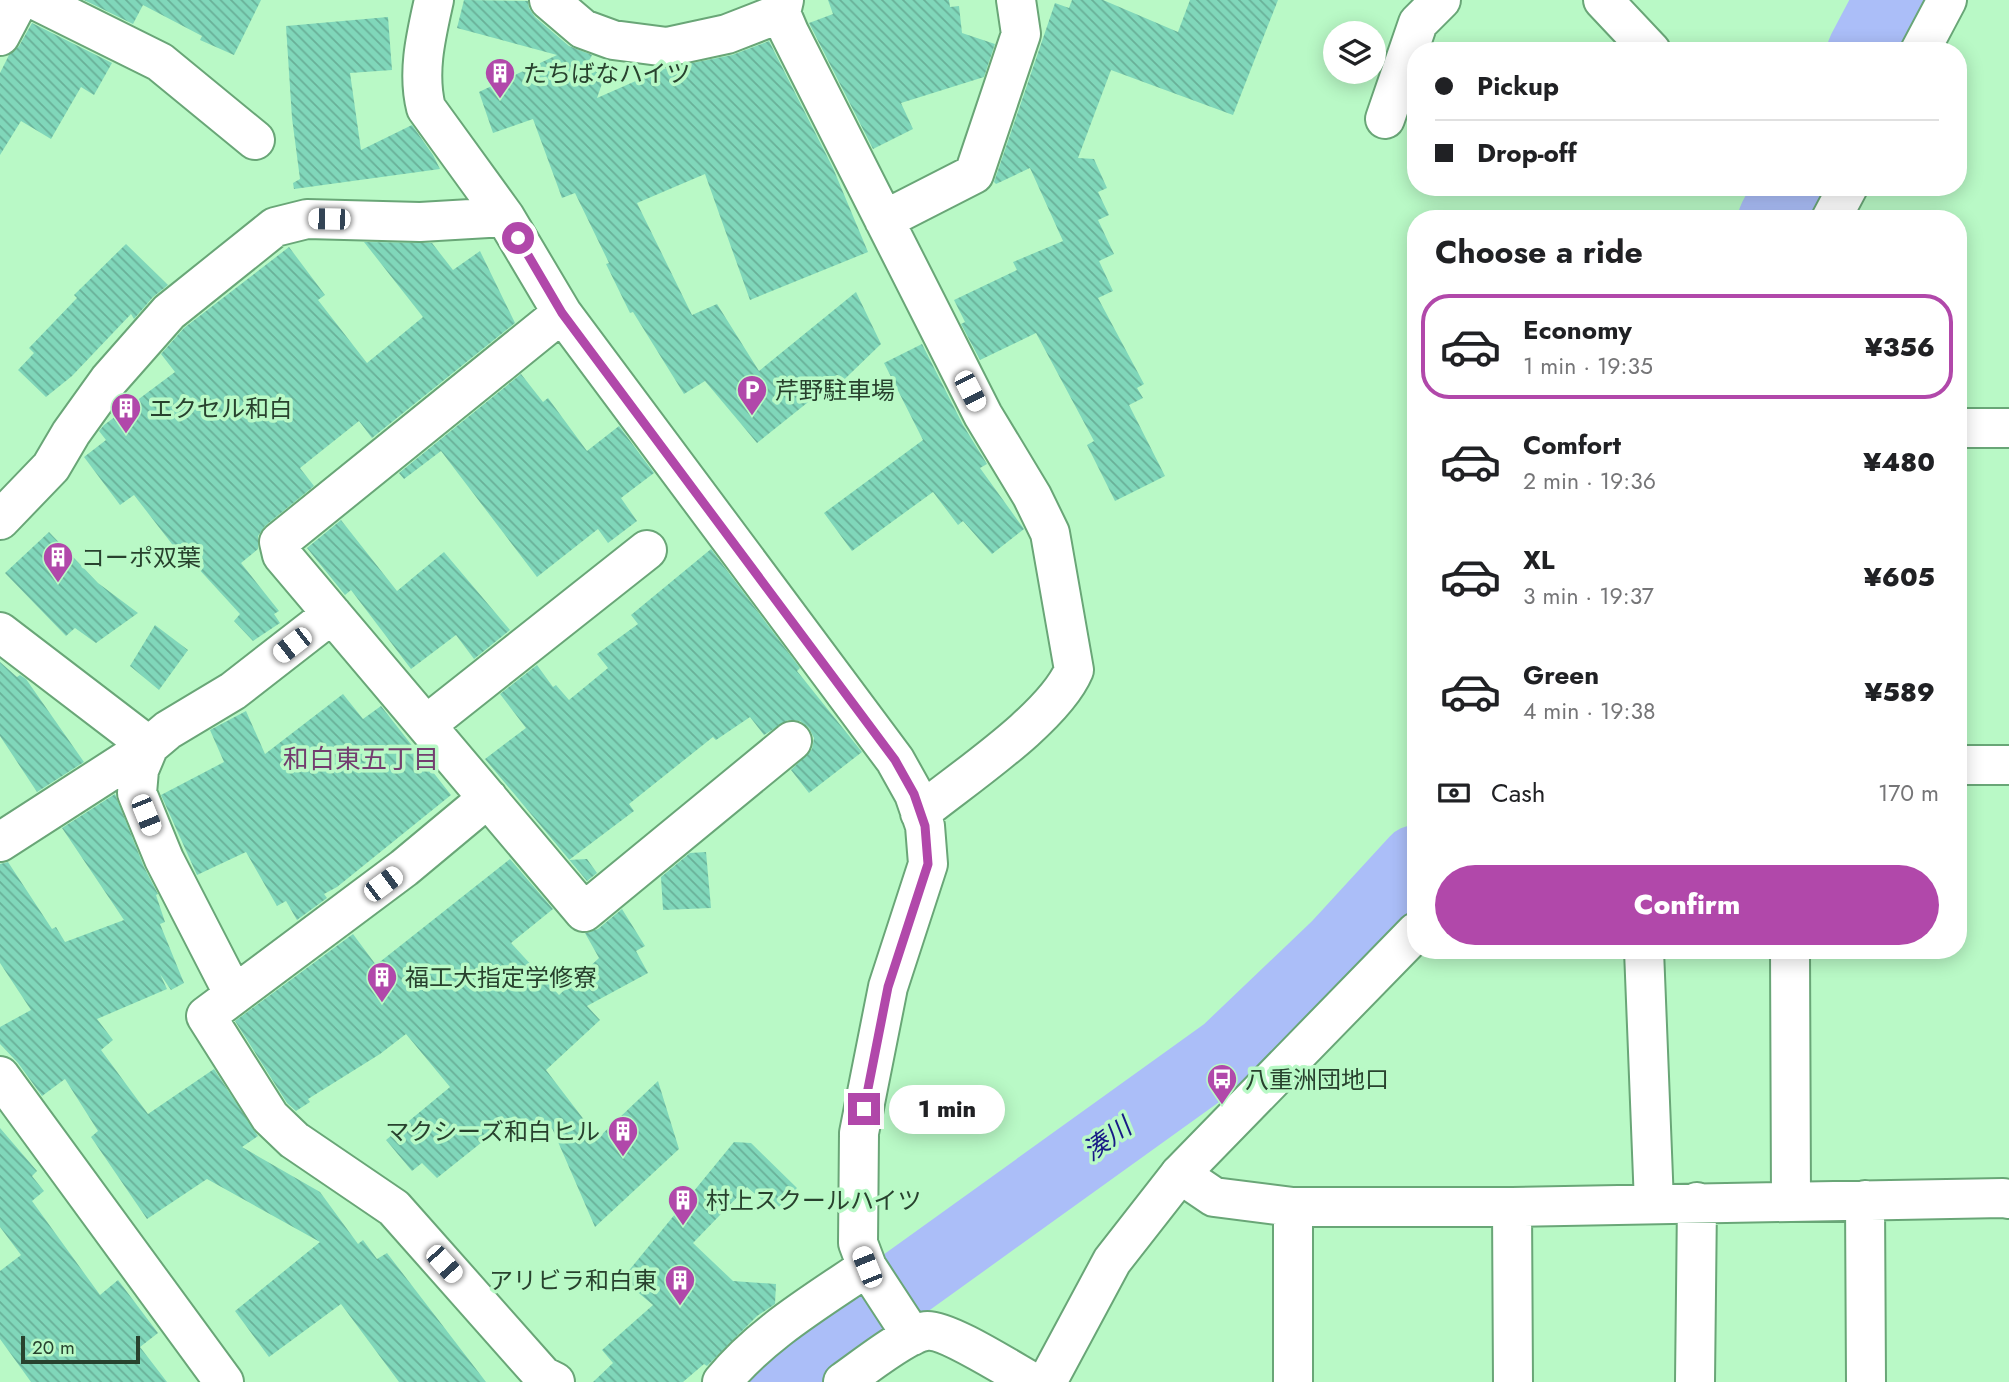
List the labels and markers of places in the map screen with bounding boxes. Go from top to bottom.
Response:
building icon: たちばなハイツ [483,56,517,100]
place label: たちばなハイツ [523,56,691,91]
parking icon: 芹野駐車場 [735,373,769,417]
place label: 芹野駐車場 [775,373,895,408]
building icon: エクセル和白 [109,391,143,435]
place label: エクセル和白 [149,391,293,426]
building icon: コーポ双葉 [41,540,75,584]
place label: コーポ双葉 [81,540,201,575]
building icon: 福工大指定学修寮 [365,960,399,1004]
place label: 福工大指定学修寮 [405,960,597,995]
bus stop icon: 八重洲団地口 [1205,1062,1239,1106]
place label: 八重洲団地口 [1245,1062,1389,1097]
place label: マクシーズ和白ヒル [385,1114,600,1149]
building icon: マクシーズ和白ヒル [606,1114,640,1158]
building icon: 村上スクールハイツ [666,1183,700,1227]
place label: 村上スクールハイツ [706,1183,922,1218]
place label: アリビラ和白東 [489,1263,657,1298]
building icon: アリビラ和白東 [663,1263,697,1307]

